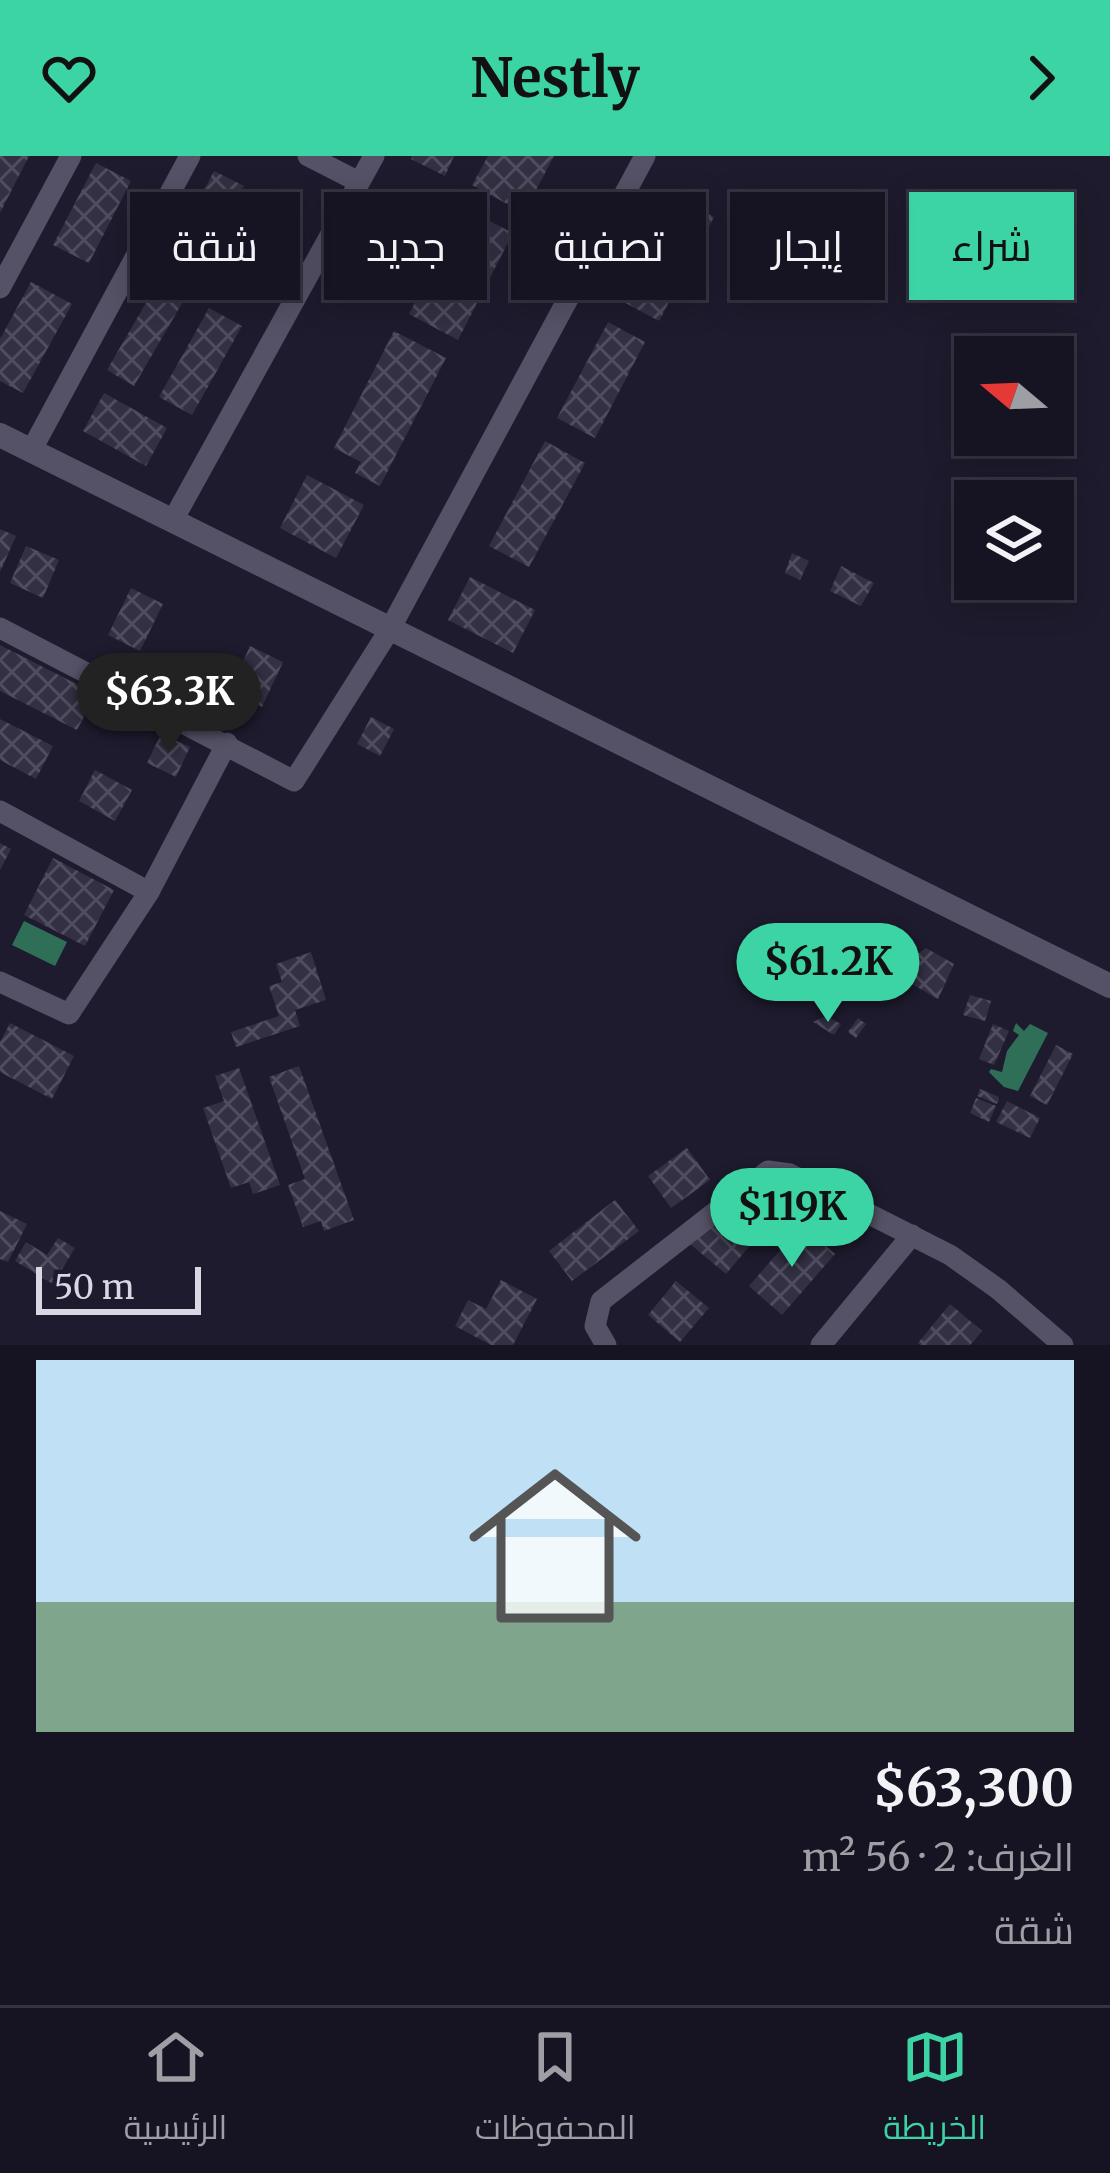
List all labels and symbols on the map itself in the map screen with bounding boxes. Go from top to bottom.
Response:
north arrow [954,336,1074,456]
pin: $63.3K [71,653,267,755]
pin: $61.2K [730,923,926,1025]
pin: $119K [708,1168,876,1270]
scale bar [36,1261,201,1314]

